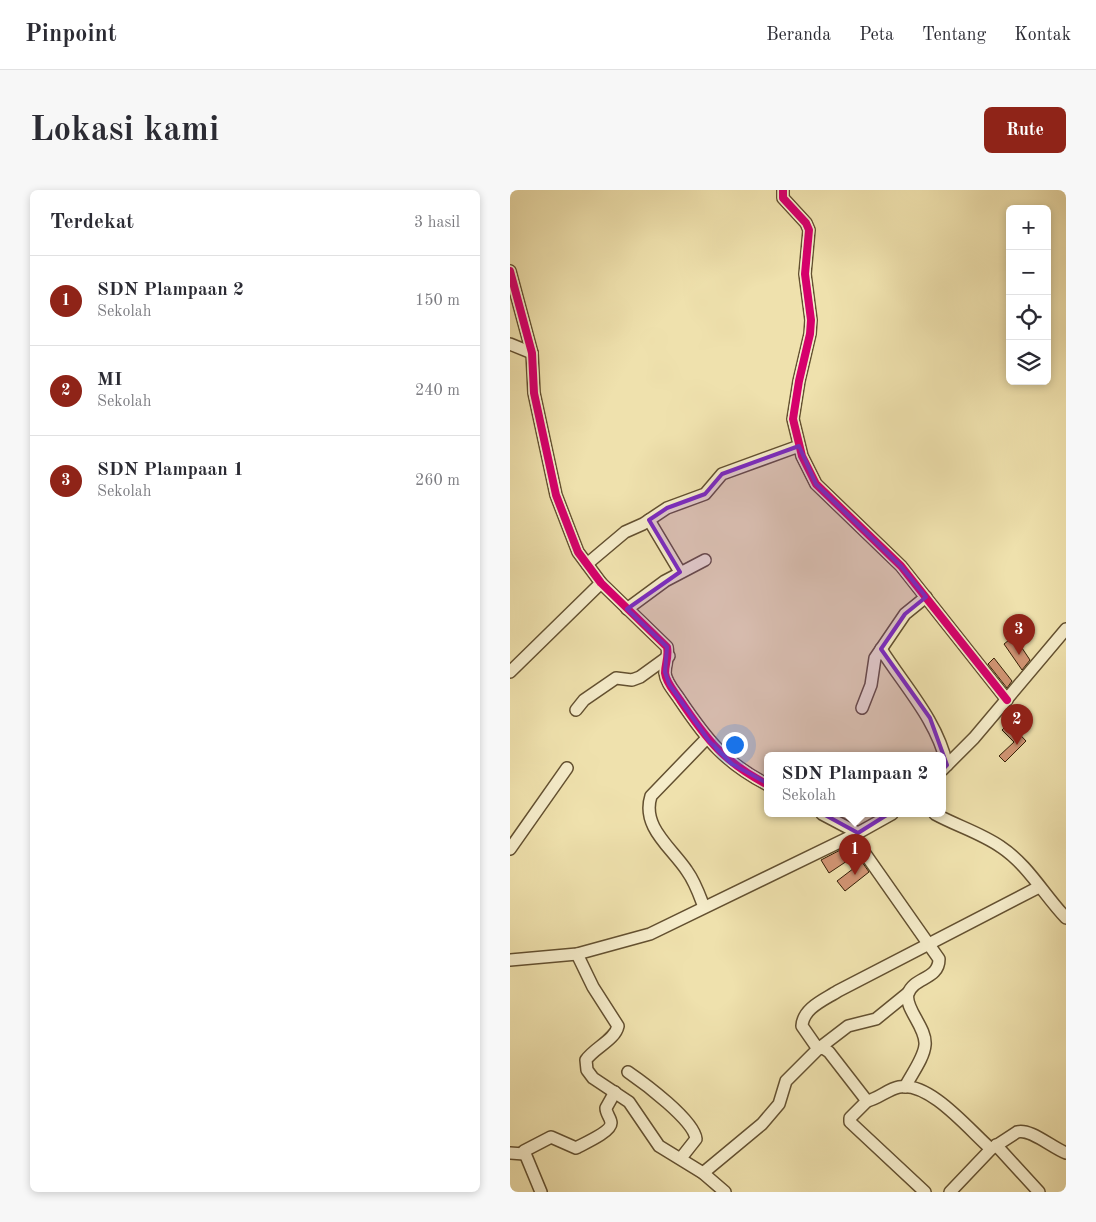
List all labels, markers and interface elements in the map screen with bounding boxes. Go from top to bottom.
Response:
text: Pinpoint [25,23,117,47]
text: Beranda [766,26,831,44]
text: Peta [859,26,894,44]
text: Tentang [922,26,986,44]
text: Kontak [1014,26,1071,44]
button: Rute [984,107,1066,153]
text: Lokasi kami [30,113,219,148]
map controls [1006,205,1051,385]
button: + [1006,205,1051,250]
text: Terdekat [50,212,134,233]
text: 3 hasil [414,215,460,231]
button: − [1006,250,1051,295]
text: SDN Plampaan 2 [97,281,244,300]
text: 1 [61,293,71,309]
text: 150 m [415,293,460,309]
button: locate [1006,295,1051,340]
text: Sekolah [97,304,151,320]
button: layers [1006,340,1051,385]
text: MI [97,371,122,390]
text: 2 [61,383,71,399]
text: 240 m [415,383,460,399]
text: Sekolah [97,394,151,410]
text: SDN Plampaan 1 [97,461,244,480]
text: 3 [61,473,71,489]
text: 260 m [415,473,460,489]
text: Sekolah [97,484,151,500]
pin: 3 [1003,614,1035,655]
pin: 2 [1001,704,1033,745]
your location [722,732,748,758]
popup [764,752,946,817]
text: SDN Plampaan 2 [781,765,929,784]
text: Sekolah [781,788,836,804]
pin: 1 [839,834,871,875]

